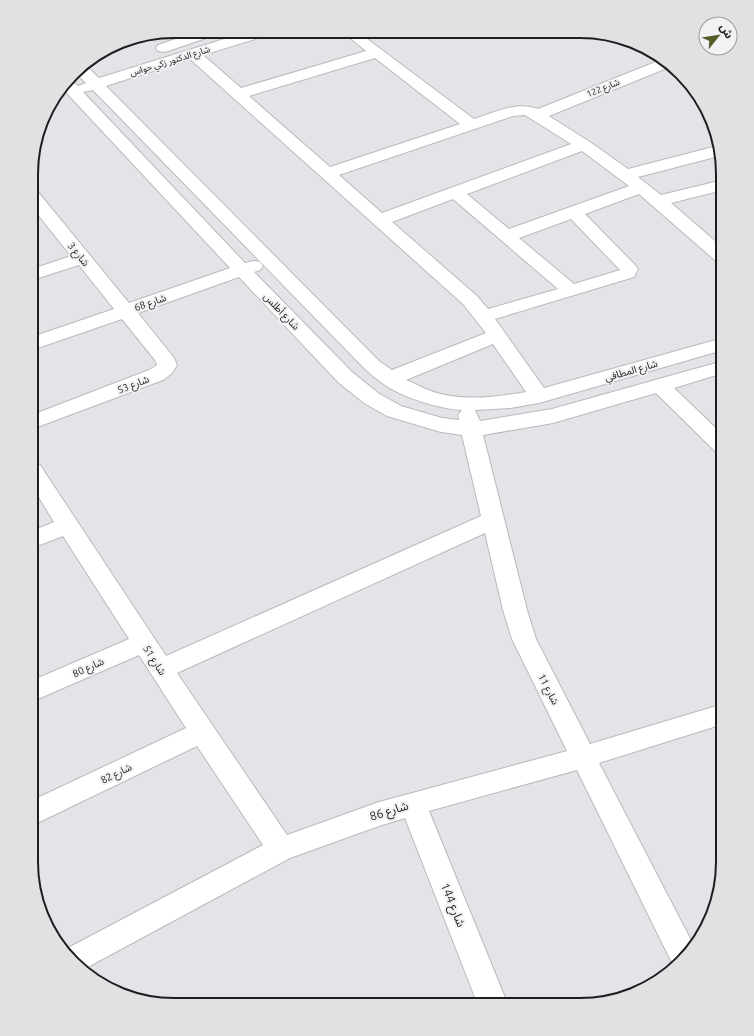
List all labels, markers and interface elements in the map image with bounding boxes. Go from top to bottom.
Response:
north arrow [698,16,738,56]
text: ش [717,21,736,41]
street label: شارع الدكتور زكي حواس [129,44,212,80]
street label: شارع 122 [585,77,622,101]
street label: شارع 3 [64,240,92,270]
street label: شارع أطلس [260,291,302,333]
street label: شارع 68 [133,292,168,315]
street label: شارع المطافي [603,358,660,385]
street label: شارع 53 [116,373,151,397]
street label: شارع 51 [139,643,168,678]
street label: شارع 80 [71,656,107,681]
street label: شارع 11 [534,672,561,708]
street label: شارع 82 [99,761,135,787]
street label: شارع 86 [368,799,411,825]
street label: شارع 144 [436,881,468,930]

